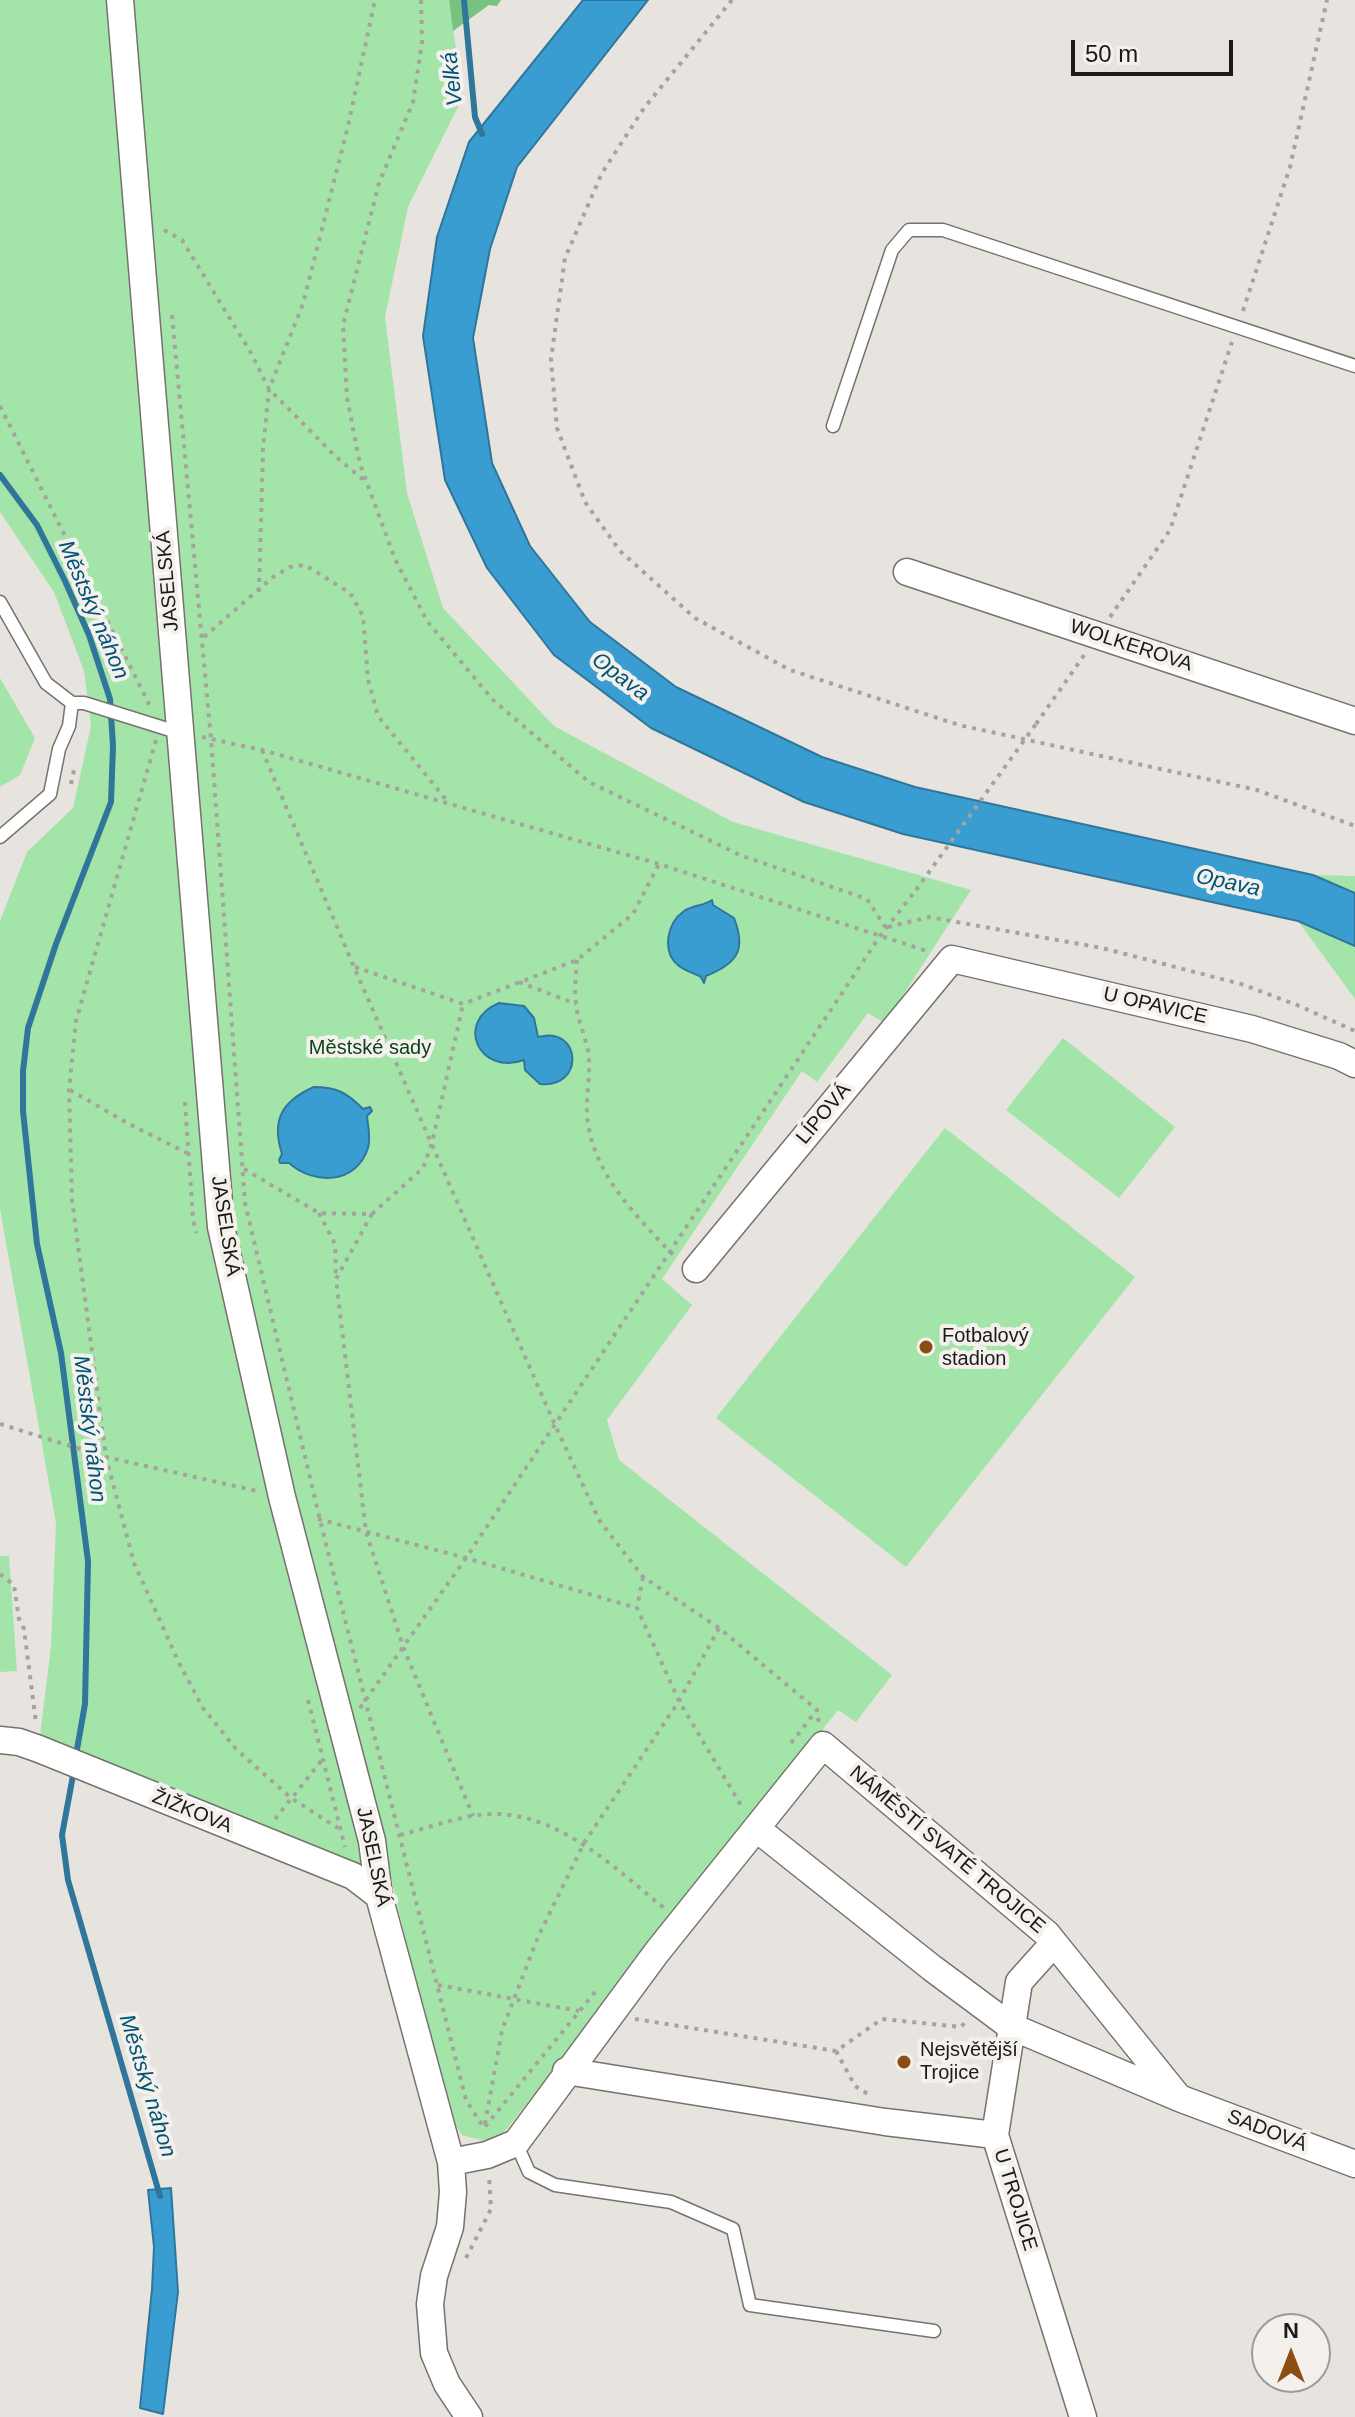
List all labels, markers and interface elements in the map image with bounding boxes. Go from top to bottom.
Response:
scale bar [1075,24,1237,74]
text: 50 m [1085,40,1138,67]
water label: Velká [437,51,469,107]
street label: JASELSKÁ [152,530,184,632]
water label: Městský náhon [52,537,134,683]
street label: WOLKEROVA [1067,615,1195,677]
water label: Opava [586,647,654,707]
water label: Opava [1194,863,1262,903]
street label: U OPAVICE [1101,982,1209,1030]
park label: Městské sady [309,1036,431,1060]
street label: LÍPOVÁ [792,1079,856,1149]
street label: JASELSKÁ [205,1174,245,1278]
place label: Fotbalový stadion [942,1324,1029,1371]
marker: Fotbalový stadion [917,1338,935,1356]
water label: Městský náhon [67,1354,111,1504]
street label: NÁMĚSTÍ SVATÉ TROJICE [844,1761,1050,1939]
street label: ŽIŽKOVA [149,1785,235,1839]
street label: JASELSKÁ [351,1805,395,1909]
water label: Městský náhon [113,2011,181,2161]
place label: Nejsvětější Trojice [920,2038,1018,2085]
marker: Nejsvětější Trojice [895,2053,913,2071]
street label: SADOVÁ [1224,2105,1310,2157]
street label: U TROJICE [988,2146,1042,2254]
north arrow [1251,2313,1331,2393]
text: N [1283,2318,1299,2343]

